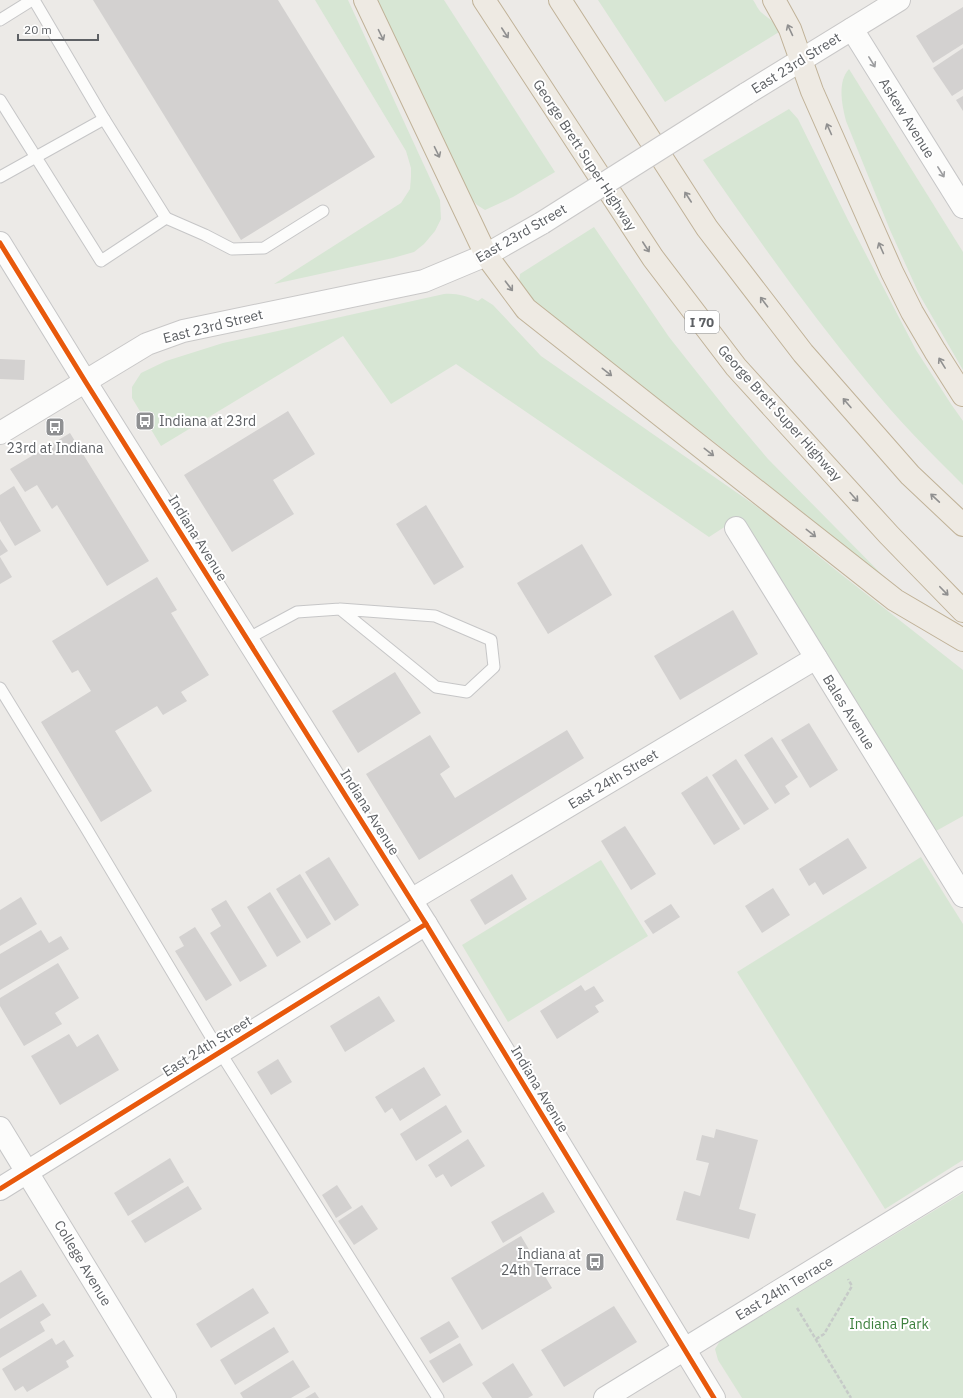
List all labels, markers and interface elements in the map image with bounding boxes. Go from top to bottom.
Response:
scale bar [18,16,98,42]
text: 20 m [24,22,52,37]
one-way arrow [785,24,793,36]
one-way arrow [501,27,509,38]
street label: East 23rd Street [748,28,844,98]
one-way arrow [378,29,385,41]
one-way arrow [869,56,877,68]
street label: Askew Avenue [875,74,939,162]
street label: George Brett Super Highway [529,76,641,234]
one-way arrow [824,123,832,135]
one-way arrow [434,146,441,158]
one-way arrow [938,166,946,178]
one-way arrow [683,192,692,203]
street label: East 23rd Street [472,200,570,266]
one-way arrow [642,241,650,253]
one-way arrow [877,242,884,254]
one-way arrow [505,281,514,292]
one-way arrow [760,297,768,308]
street label: East 23rd Street [161,305,265,347]
road number: I 70 [685,311,719,333]
street label: George Brett Super Highway [714,341,846,485]
one-way arrow [937,357,945,369]
one-way arrow [601,367,612,376]
one-way arrow [842,398,851,408]
bus stop icon: Indiana at 23rd [134,410,156,432]
place label: Indiana at 23rd [159,412,256,430]
bus stop icon: 23rd at Indiana [44,416,66,438]
place label: 23rd at Indiana [6,439,104,457]
one-way arrow [703,448,714,457]
street label: Indiana Avenue [164,492,232,585]
one-way arrow [849,492,859,502]
one-way arrow [930,494,940,503]
one-way arrow [805,529,816,537]
one-way arrow [939,586,948,596]
street label: Bales Avenue [819,671,879,753]
street label: East 24th Street [565,745,661,813]
street label: Indiana Avenue [336,766,404,859]
street label: East 24th Street [159,1011,255,1081]
street label: Indiana Avenue [507,1042,573,1136]
street label: College Avenue [50,1217,116,1309]
place label: Indiana at 24th Terrace [501,1245,581,1279]
bus stop icon: Indiana at 24th Terrace [584,1251,606,1273]
street label: East 24th Terrace [732,1252,836,1324]
park label: Indiana Park [849,1315,929,1333]

